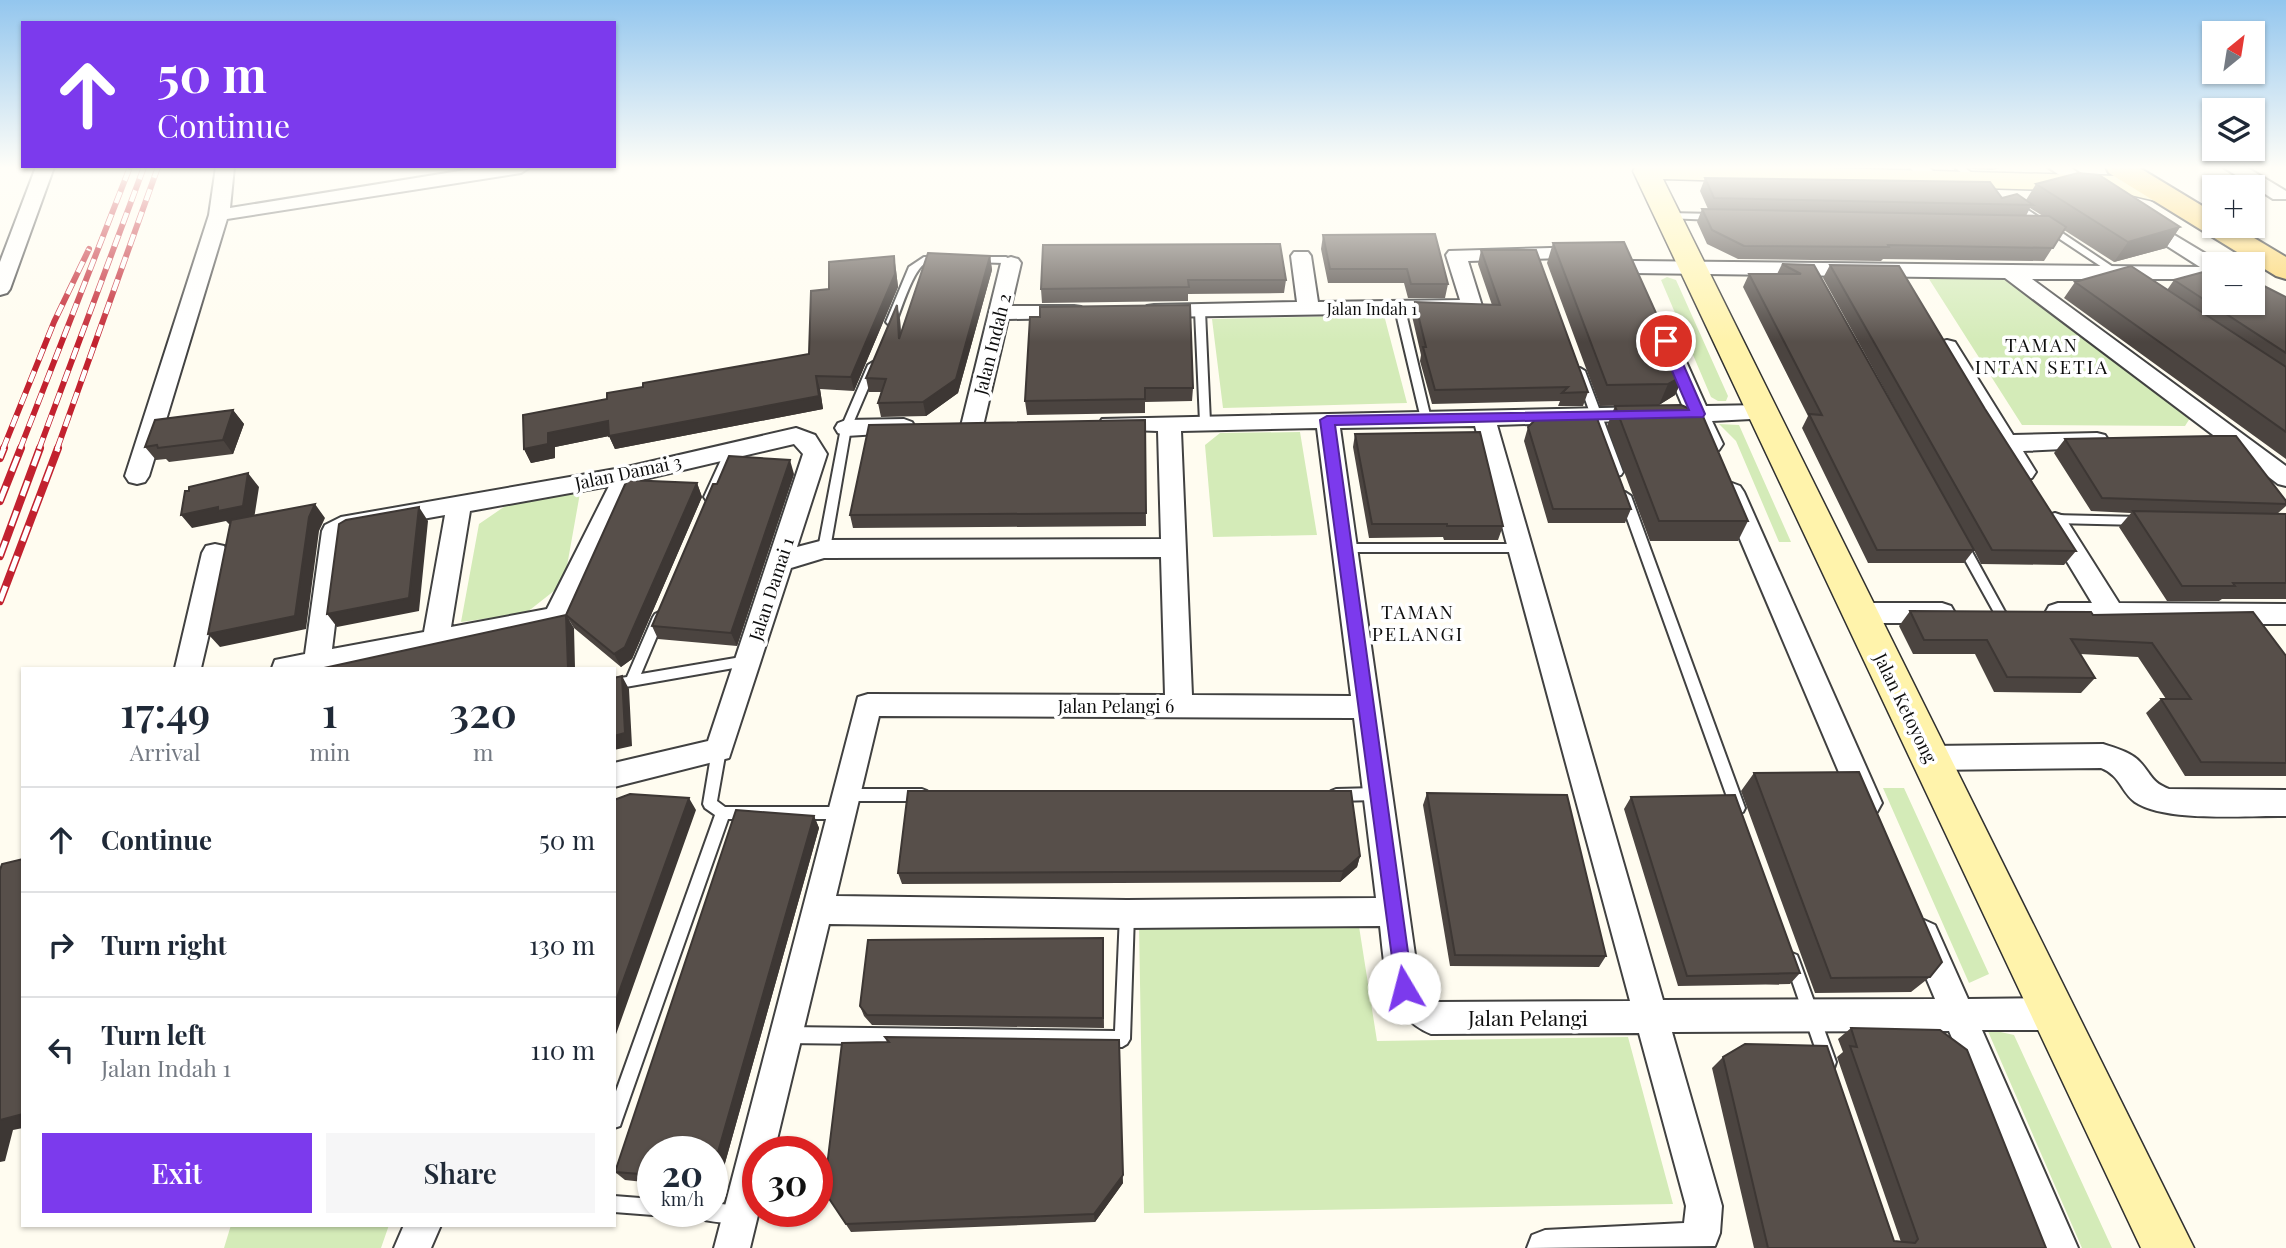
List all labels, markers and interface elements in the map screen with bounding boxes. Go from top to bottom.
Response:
north arrow [2202,21,2264,84]
map controls [2202,21,2265,315]
text: 50 m [157,40,267,105]
icon: ahead [42,49,133,140]
button: layers [2202,98,2265,161]
text: Continue [157,103,290,146]
button: + [2202,175,2265,238]
button: − [2202,252,2265,315]
street label: Jalan Indah 2 [968,291,1016,398]
street label: Jalan Indah 1 [1326,298,1417,319]
pin [1636,311,1696,371]
icon: arrive [1647,322,1685,360]
district label: TAMAN INTAN SETIA [1975,331,2109,379]
street label: Jalan Damai 3 [571,449,684,495]
street label: Jalan Damai 1 [743,534,799,645]
district label: TAMAN PELANGI [1372,598,1464,646]
street label: Jalan Ketoyong [1869,648,1943,767]
text: 17:49 [120,683,210,739]
text: 1 [322,683,338,739]
text: 320 [449,683,517,739]
street label: Jalan Pelangi 6 [1057,694,1174,718]
text: Arrival [130,736,201,767]
text: min [309,736,350,767]
text: m [473,736,493,767]
icon: ahead [42,821,80,859]
text: Continue [101,822,212,857]
text: 50 m [539,822,595,857]
icon: right [42,926,80,964]
text: Turn right [101,927,227,962]
text: 130 m [529,927,595,962]
position arrow [1367,951,1441,1025]
street label: Jalan Pelangi [1467,1003,1588,1031]
text: Turn left [101,1017,206,1052]
icon: left [42,1031,80,1069]
text: 110 m [531,1032,595,1067]
text: Jalan Indah 1 [101,1052,231,1083]
button: Exit [42,1133,312,1213]
button: Share [326,1133,595,1213]
speed limit sign: 30 [742,1136,833,1227]
text: 20 [662,1149,703,1196]
text: km/h [661,1187,704,1211]

